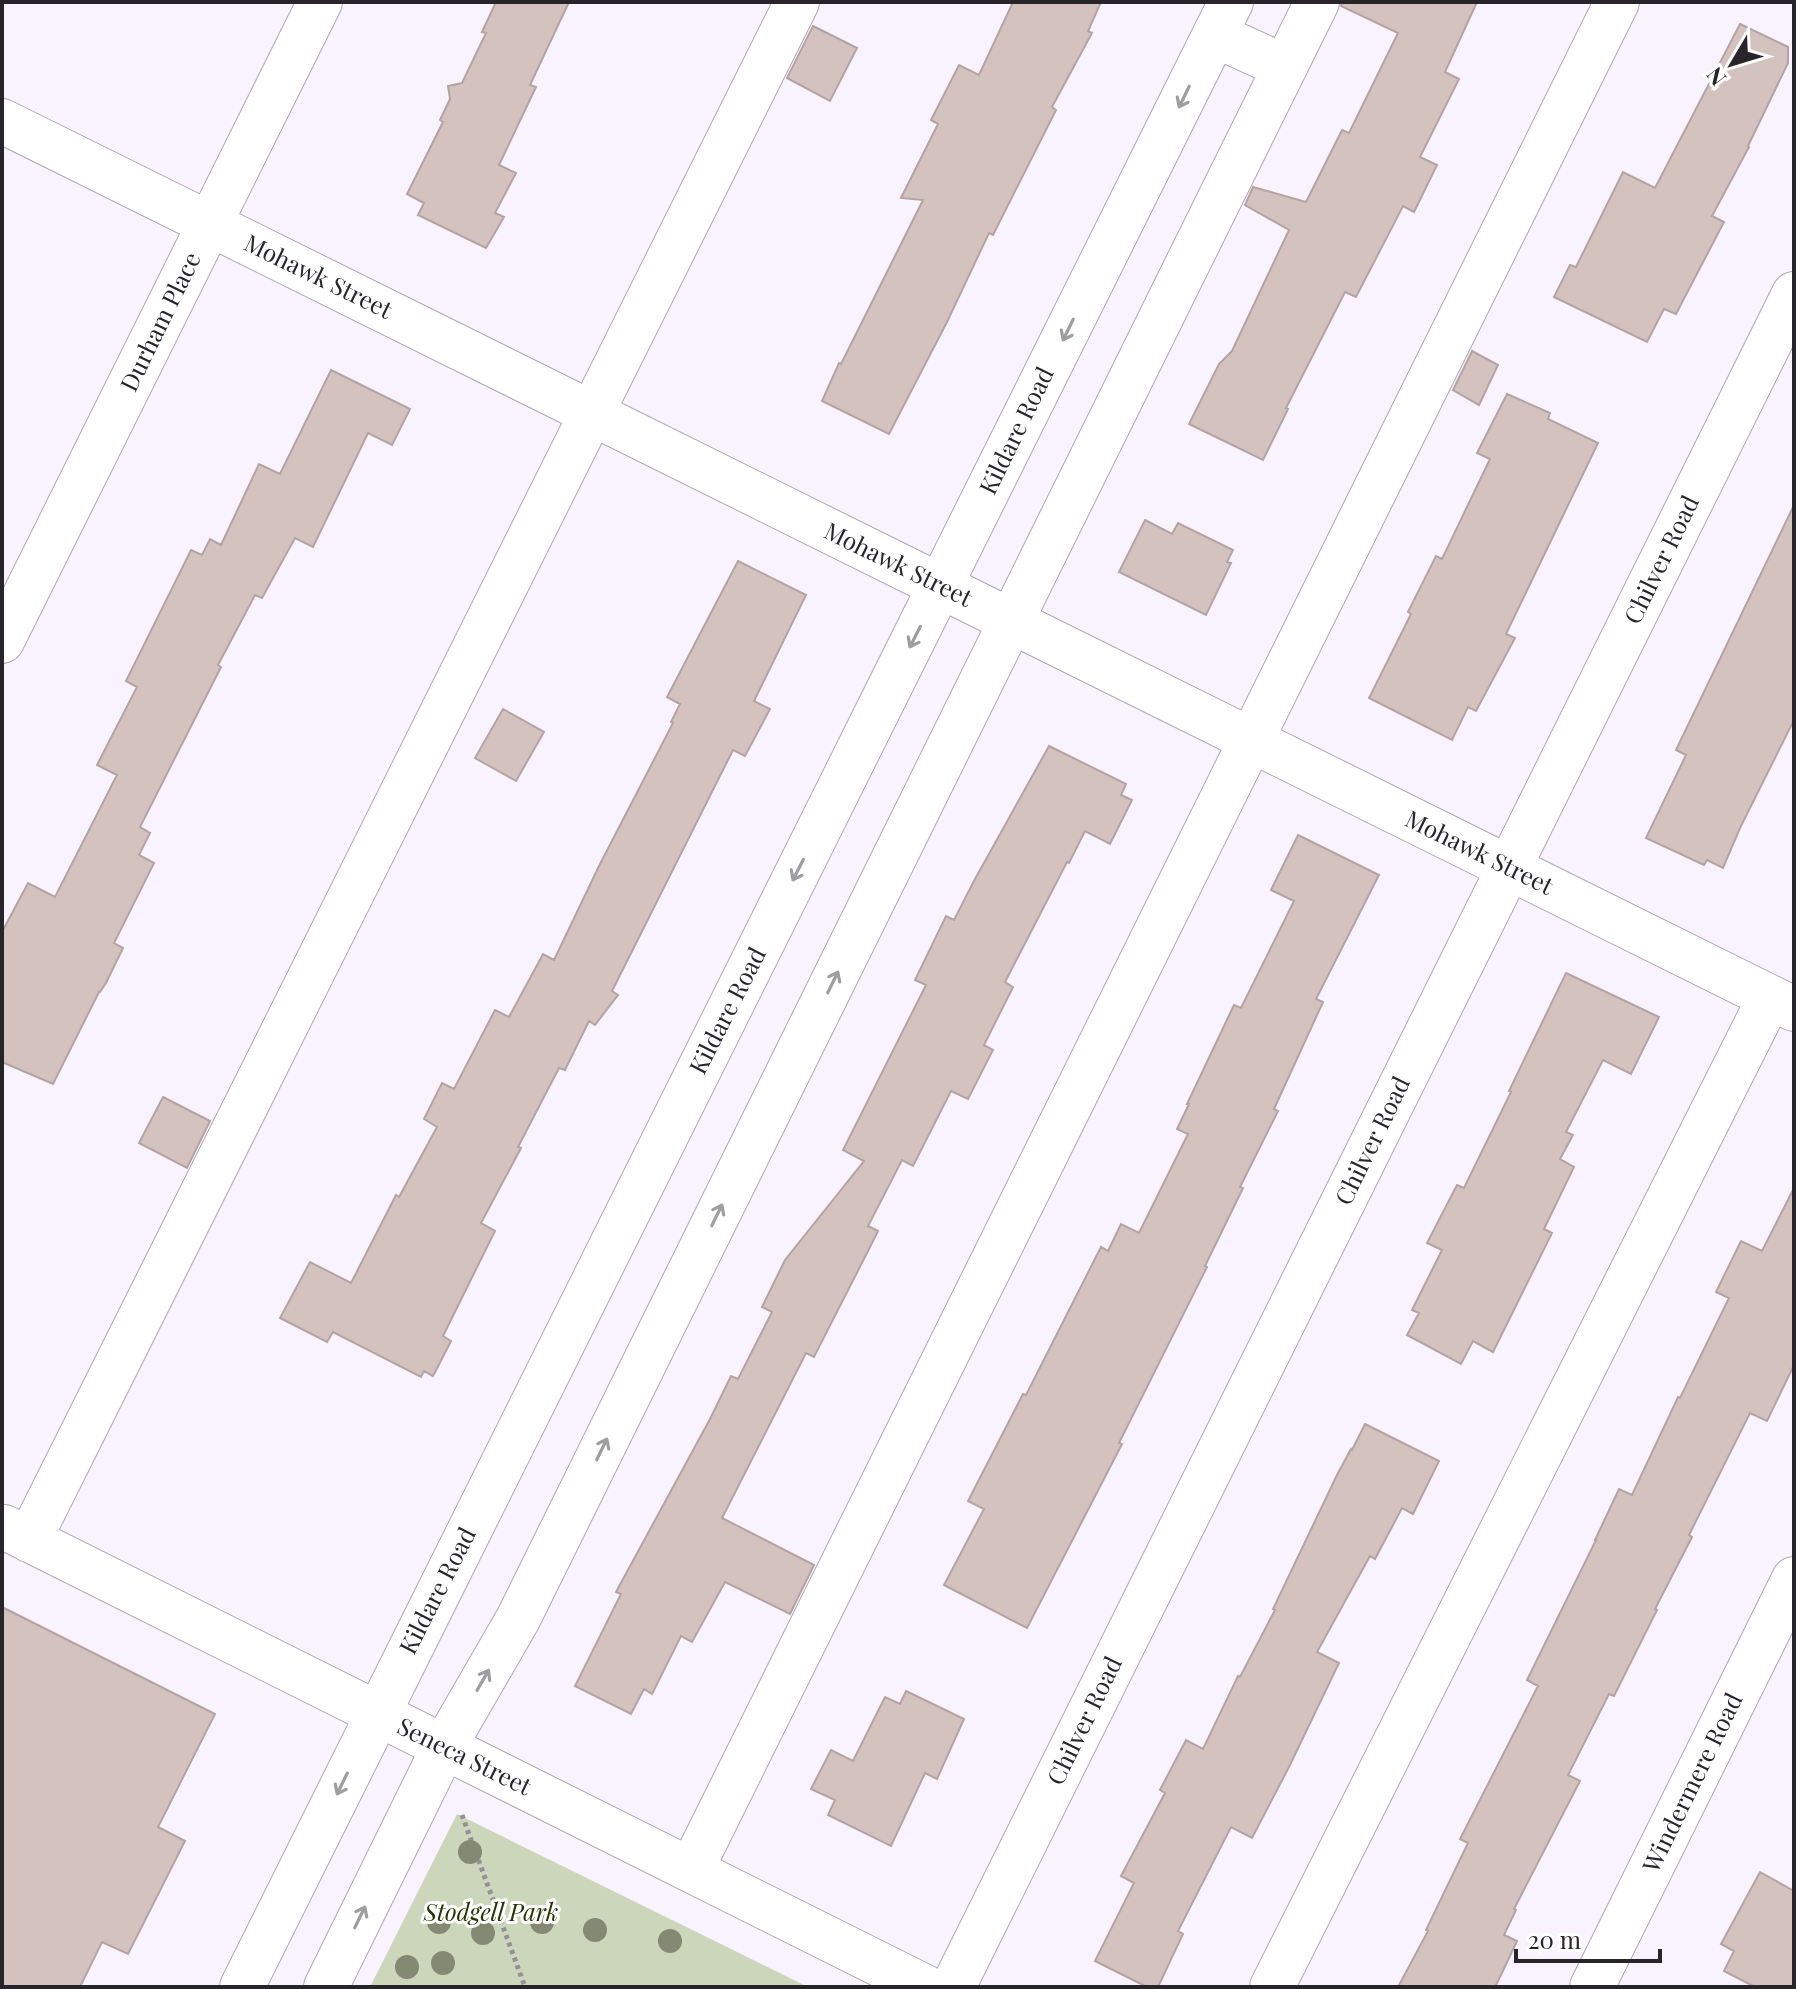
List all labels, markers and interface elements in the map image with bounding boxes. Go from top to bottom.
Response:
north arrow [1692,24,1772,104]
text: N [1699,61,1732,92]
one-way arrow [1176,84,1191,108]
street label: Mohawk Street [240,226,398,325]
street label: Durham Place [112,246,207,396]
one-way arrow [1060,317,1075,341]
street label: Kildare Road [971,361,1060,499]
street label: Chilver Road [1615,490,1705,629]
street label: Mohawk Street [820,514,978,613]
one-way arrow [906,625,922,649]
street label: Mohawk Street [1401,802,1559,901]
one-way arrow [790,858,805,881]
street label: Kildare Road [681,941,772,1079]
one-way arrow [825,971,841,995]
street label: Chilver Road [1326,1071,1416,1210]
one-way arrow [710,1204,725,1228]
one-way arrow [595,1437,610,1461]
street label: Kildare Road [391,1521,482,1659]
street label: Chilver Road [1038,1651,1128,1790]
one-way arrow [476,1668,491,1692]
street label: Windermere Road [1633,1687,1748,1878]
street label: Seneca Street [393,1709,538,1802]
one-way arrow [334,1771,349,1795]
park label: Stodgell Park [423,1895,558,1927]
one-way arrow [353,1906,368,1930]
scale bar [1516,1913,1660,1963]
text: 20 m [1528,1923,1581,1955]

